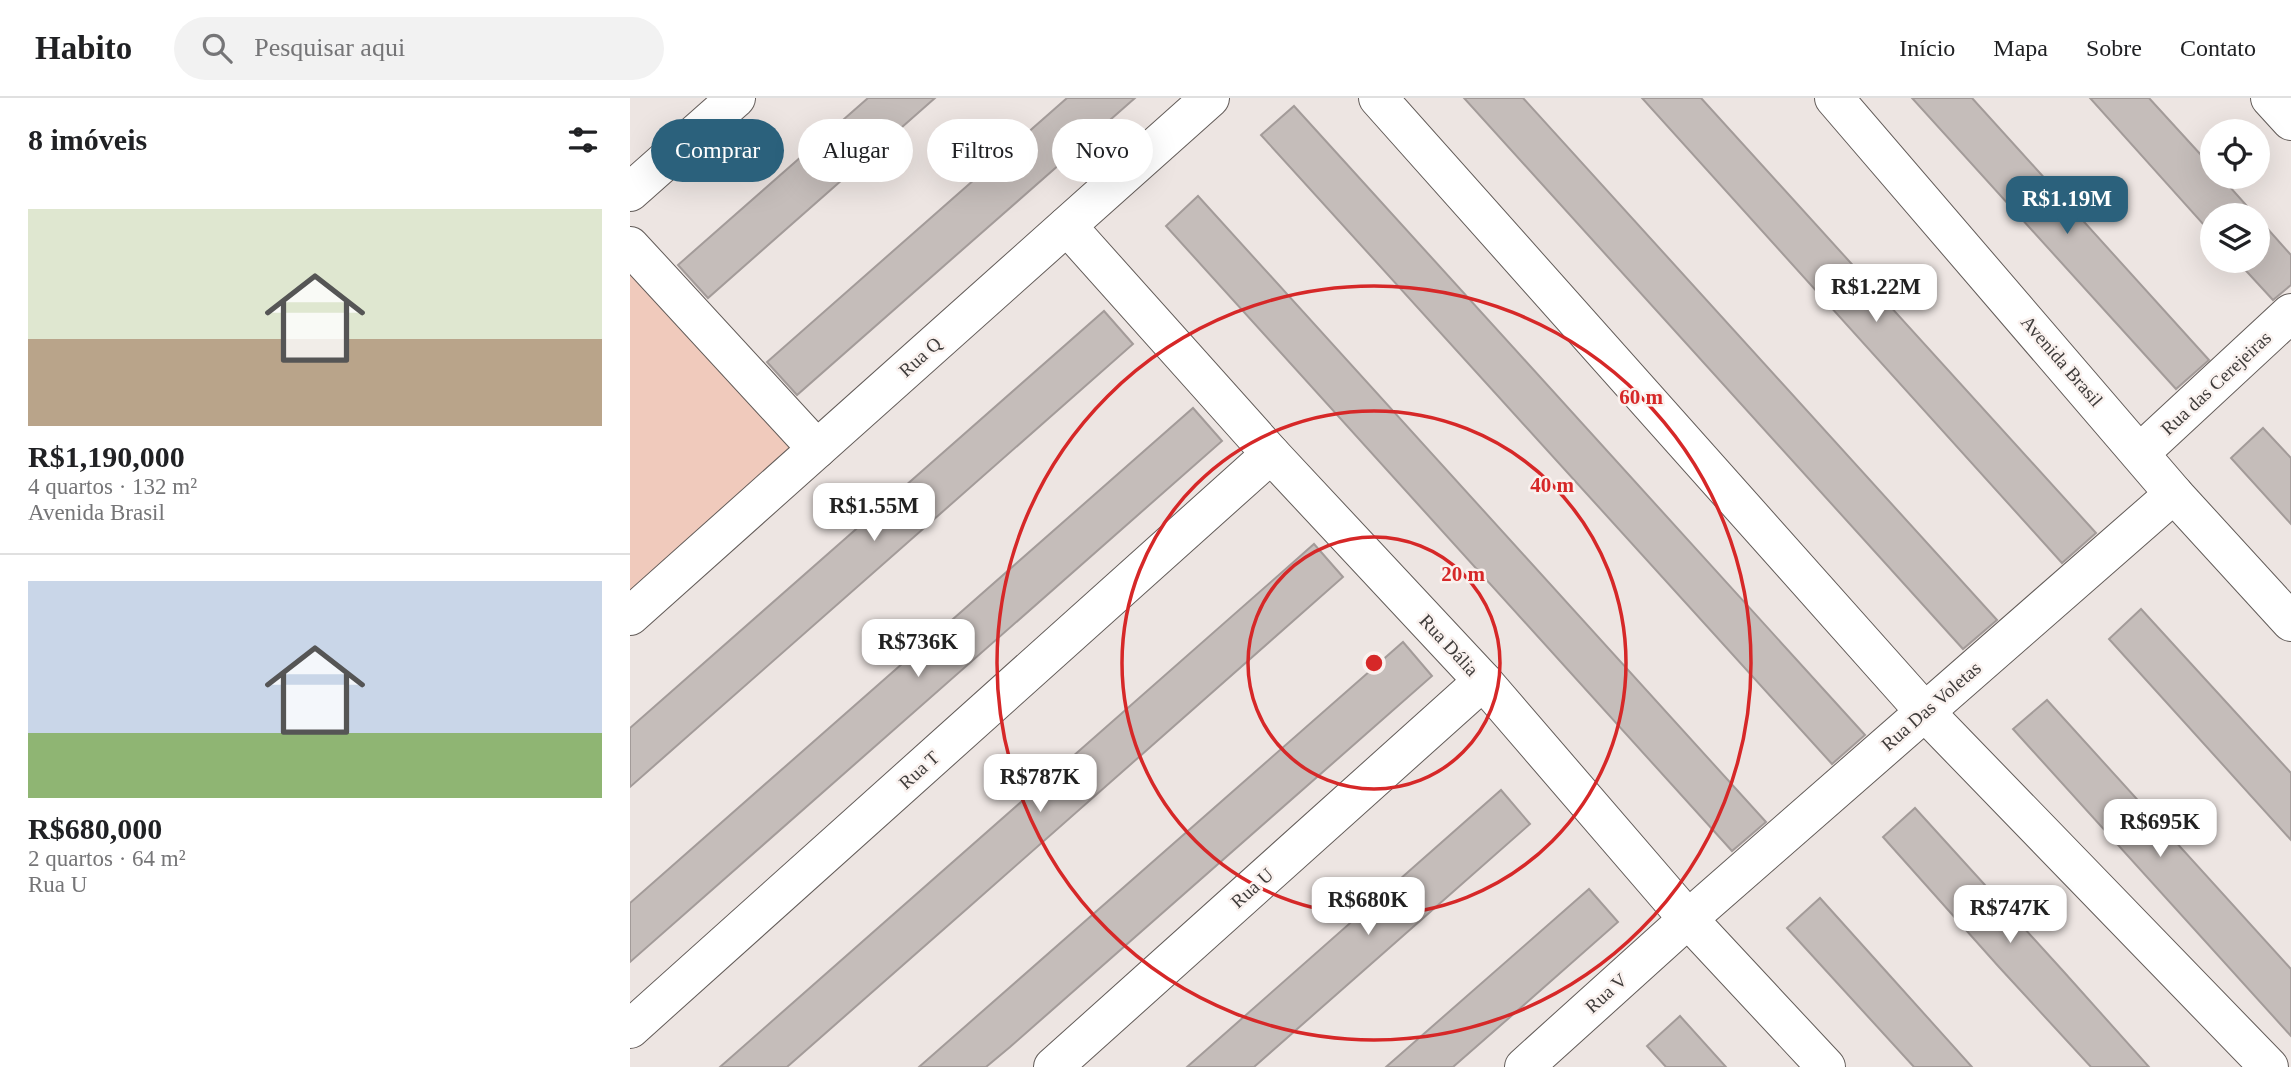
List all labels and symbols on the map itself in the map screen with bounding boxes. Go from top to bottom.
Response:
pin: R$1.19M [2002,176,2132,236]
pin: R$1.22M [1811,264,1941,324]
street label: Avenida Brasil [2017,311,2107,411]
street label: Rua das Cerejeiras [2157,327,2275,439]
street label: Rua Q [895,333,945,381]
text: 60 m [1619,385,1663,409]
text: 40 m [1530,473,1574,497]
pin: R$1.55M [809,484,939,543]
text: 20 m [1441,562,1485,586]
street label: Rua Dália [1415,610,1483,681]
pin: R$736K [861,620,975,679]
centre of rings [1362,651,1386,675]
street label: Rua Das Voletas [1877,657,1985,755]
street label: Rua T [895,746,944,793]
pin: R$787K [983,754,1097,814]
pin: R$695K [2103,800,2217,859]
street label: Rua U [1227,864,1277,912]
pin: R$680K [1311,878,1425,937]
pin: R$747K [1953,886,2067,945]
street label: Rua V [1581,969,1631,1017]

